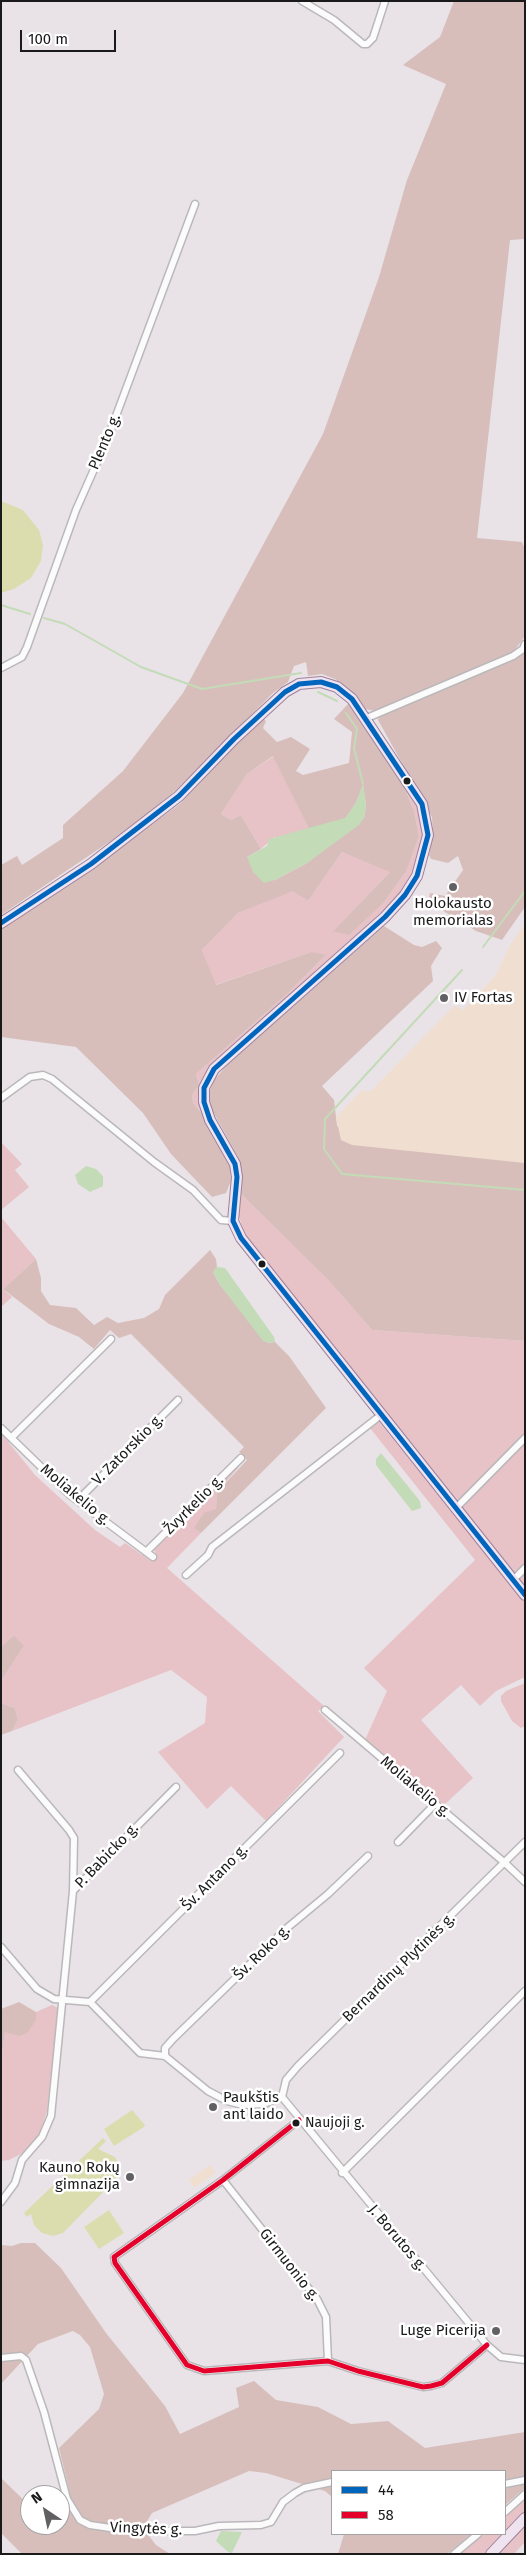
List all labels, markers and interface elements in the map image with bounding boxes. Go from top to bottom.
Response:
scale bar [22,20,119,52]
text: 100 m [28,30,68,48]
street label: Plento g. [85,411,125,473]
unlabelled marker [402,776,412,786]
marker: Holokausto memorialas [447,881,459,893]
place label: Holokausto memorialas [413,895,493,930]
place label: IV Fortas [454,989,512,1007]
marker: IV Fortas [438,992,450,1004]
unlabelled marker [257,1259,267,1269]
street label: V. Zatorskio g. [89,1411,167,1489]
street label: Moliakelio g. [36,1461,114,1529]
street label: Žvyrkelio g. [161,1472,227,1538]
street label: Moliakelio g. [376,1753,454,1821]
street label: P. Babicko g. [71,1820,143,1892]
street label: Šv. Antano g. [178,1841,252,1915]
street label: Bernardinų Plytinės g. [339,1910,459,2026]
street label: Šv. Roko g. [230,1922,294,1984]
place label: Paukštis ant laido [223,2089,284,2124]
marker: Paukštis ant laido [207,2101,219,2113]
place label: Naujoji g. [305,2115,365,2131]
marker: Naujoji g. [291,2118,301,2128]
place label: Kauno Rokų gimnazija [39,2159,120,2194]
marker: Kauno Rokų gimnazija [124,2171,136,2183]
street label: J. Borutos g. [364,2201,430,2275]
street label: Girmuonio g. [255,2225,323,2305]
place label: Luge Picerija [400,2322,486,2340]
marker: Luge Picerija [490,2325,502,2337]
legend [331,2470,506,2535]
text: 44 [378,2481,394,2499]
north arrow [20,2485,70,2535]
text: N [28,2488,45,2508]
text: 58 [378,2506,394,2524]
street label: Vingytės g. [110,2519,182,2539]

